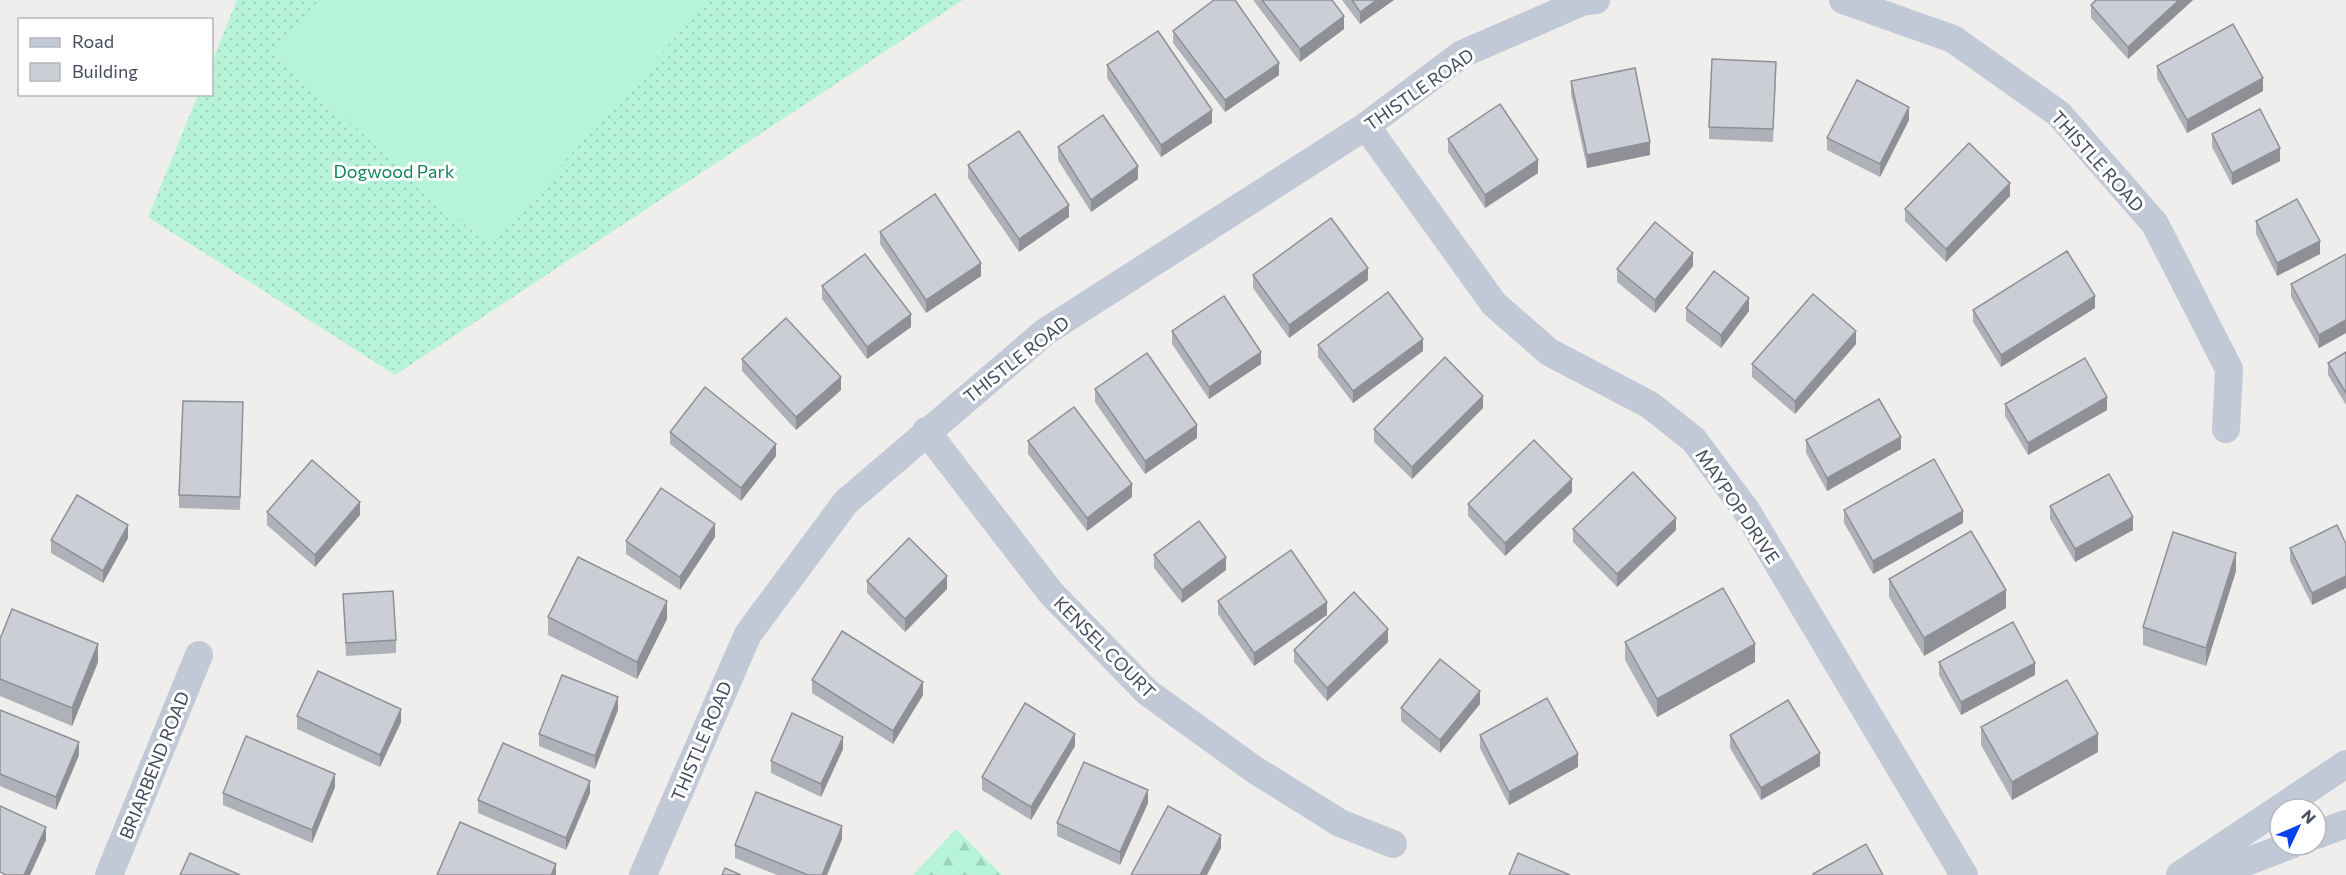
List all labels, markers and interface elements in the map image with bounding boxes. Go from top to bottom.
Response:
legend [18,18,213,96]
text: Road [72,30,114,52]
street label: THISTLE ROAD [1360,43,1478,135]
text: Building [72,60,138,82]
street label: THISTLE ROAD [2047,106,2149,216]
park label: Dogwood Park [334,160,455,182]
street label: THISTLE ROAD [959,311,1073,407]
street label: MAYPOP DRIVE [1691,444,1785,568]
street label: KENSEL COURT [1050,592,1160,702]
street label: THISTLE ROAD [666,678,736,804]
street label: BRIARBEND ROAD [114,688,194,842]
north arrow [2268,797,2328,857]
text: N [2298,805,2320,827]

